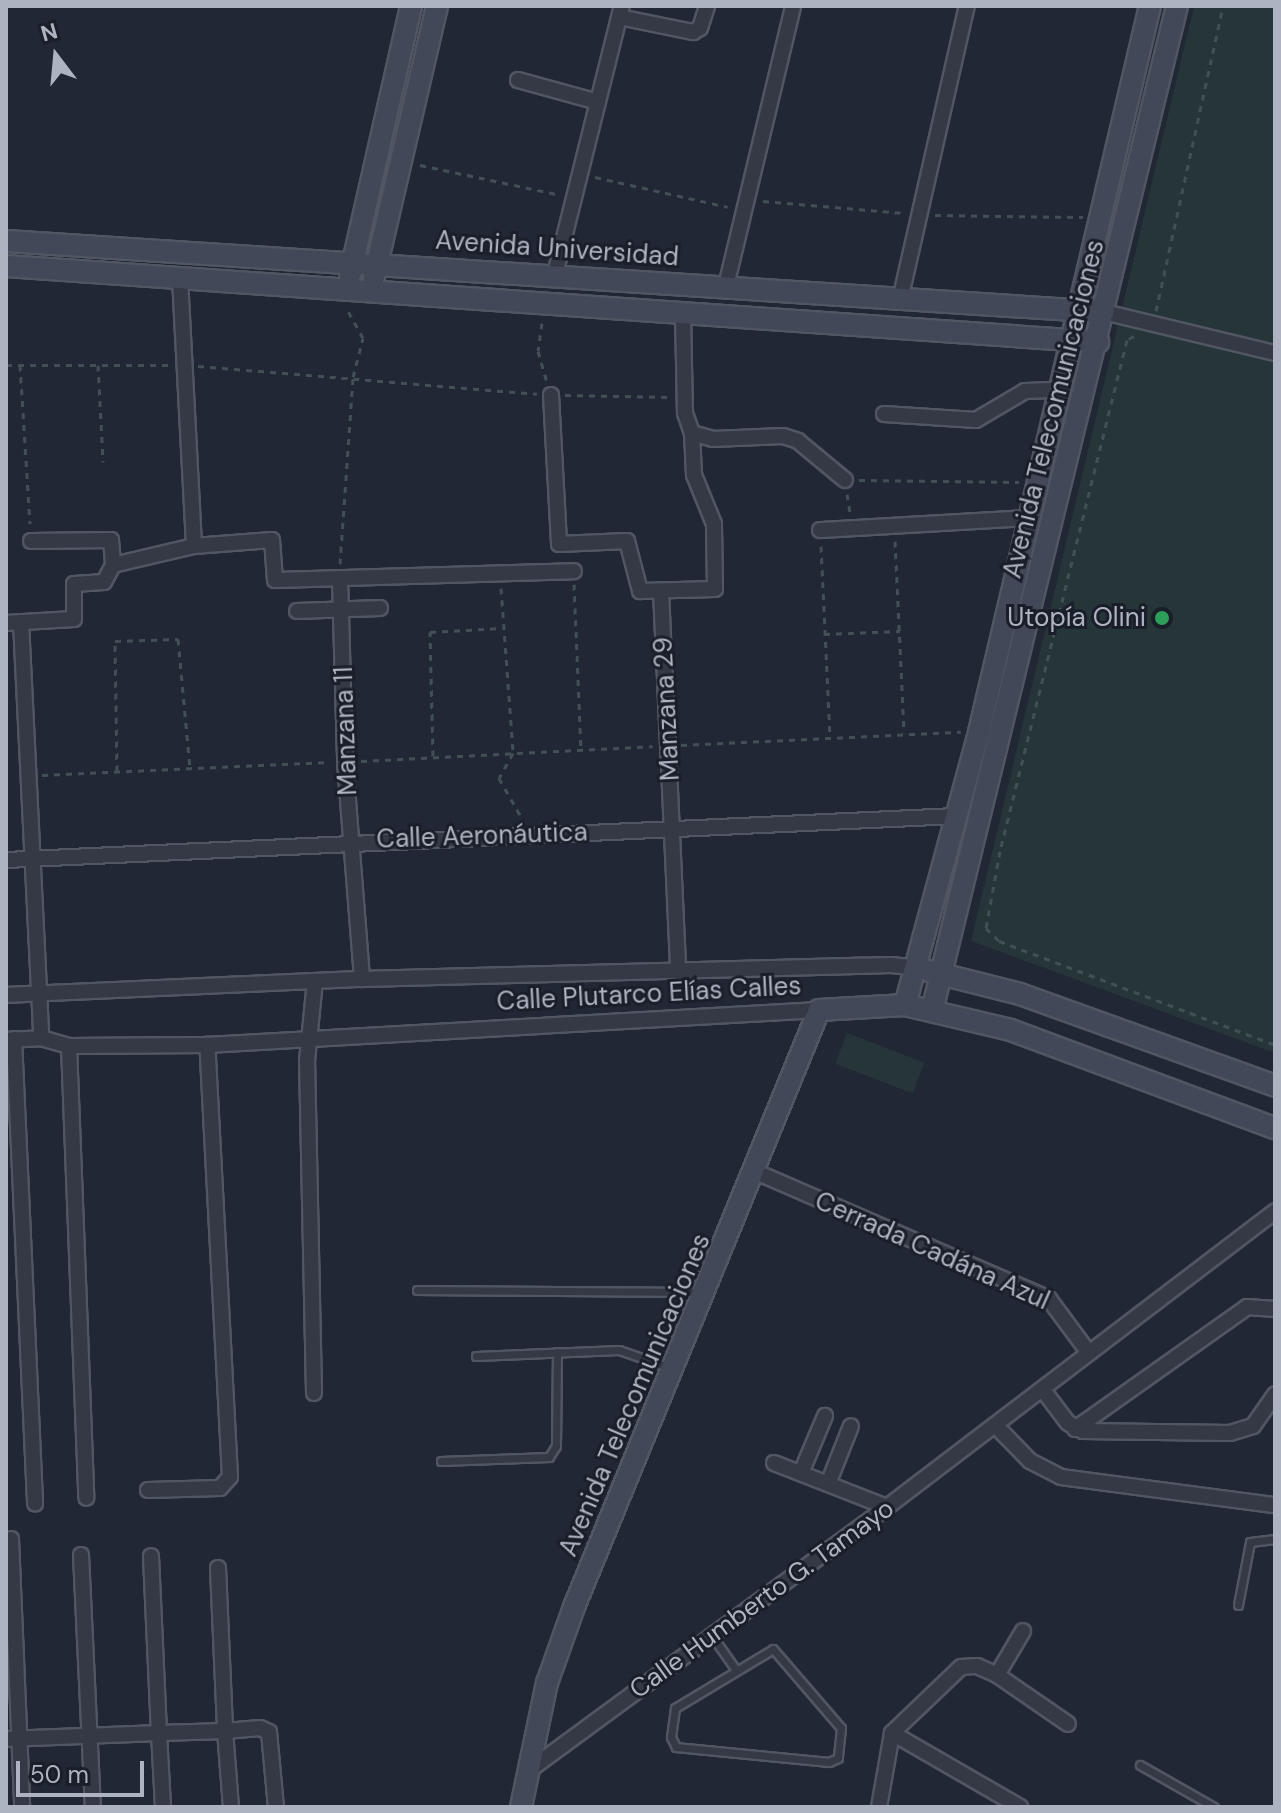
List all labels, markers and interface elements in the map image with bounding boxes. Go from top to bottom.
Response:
north arrow [16,16,96,96]
text: N [38,16,61,49]
street label: Avenida Universidad [434,225,680,273]
street label: Avenida Telecomunicaciones [997,237,1111,581]
place label: Utopía Olini [1007,602,1146,634]
marker: Utopía Olini [1153,609,1171,627]
street label: Manzana 29 [648,636,686,782]
street label: Manzana 11 [328,666,364,796]
street label: Calle Aeronáutica [376,817,588,855]
street label: Calle Plutarco Elías Calles [496,970,802,1018]
street label: Cerrada Cadána Azul [810,1185,1054,1317]
street label: Avenida Telecomunicaciones [553,1229,717,1561]
street label: Calle Humberto G. Tamayo [624,1493,900,1705]
scale bar [20,1745,148,1795]
text: 50 m [30,1759,89,1790]

